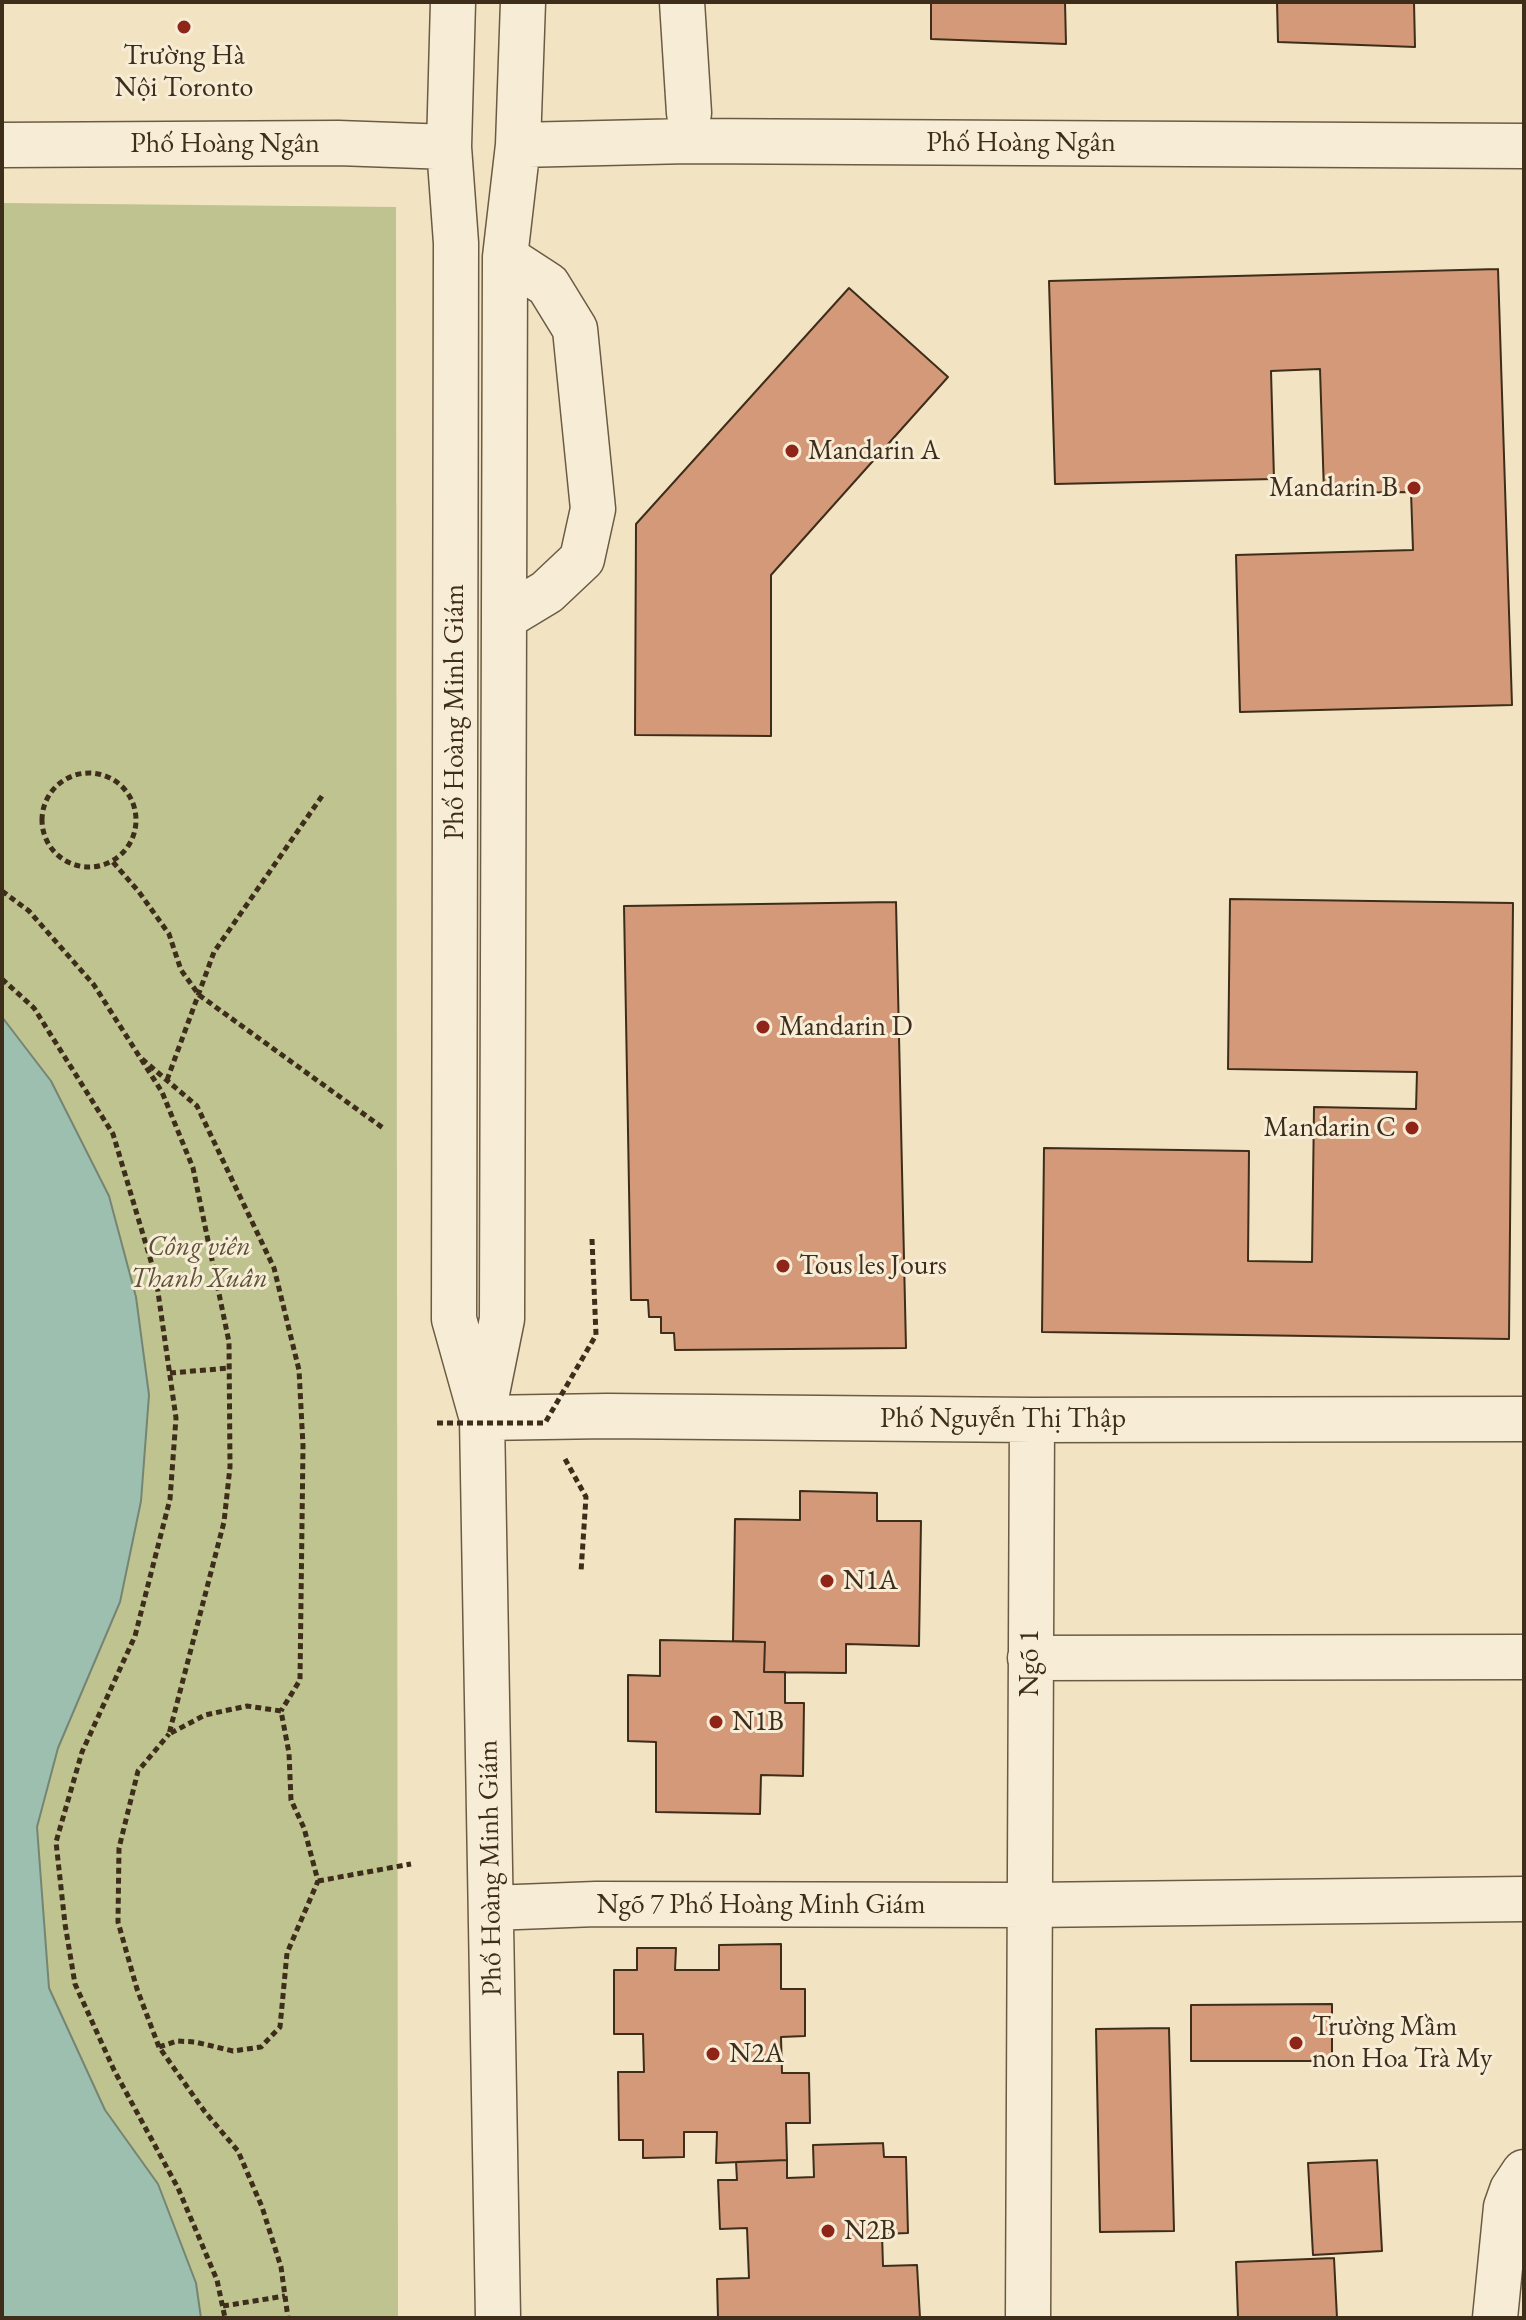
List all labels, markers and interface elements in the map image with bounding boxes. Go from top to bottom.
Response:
marker: Trường Hà Nội Toronto [175,18,193,36]
place label: Trường Hà Nội Toronto [115,39,253,105]
street label: Phố Hoàng Ngân [926,126,1116,160]
street label: Phố Hoàng Ngân [130,127,320,161]
place label: Mandarin A [808,434,940,468]
marker: Mandarin A [783,442,801,460]
place label: Mandarin B [1269,471,1398,505]
marker: Mandarin B [1405,479,1423,497]
street label: Phố Hoàng Minh Giám [438,584,472,840]
place label: Mandarin D [779,1010,913,1044]
marker: Mandarin D [754,1018,772,1036]
place label: Mandarin C [1264,1111,1396,1145]
marker: Mandarin C [1403,1119,1421,1137]
park label: Công viên Thanh Xuân [130,1230,268,1296]
place label: Tous les Jours [799,1249,947,1283]
marker: Tous les Jours [774,1257,792,1275]
street label: Phố Nguyễn Thị Thập [880,1402,1126,1436]
place label: N1A [843,1564,898,1598]
marker: N1A [818,1572,836,1590]
street label: Ngõ 1 [1013,1629,1047,1697]
place label: N1B [732,1705,784,1739]
marker: N1B [707,1713,725,1731]
street label: Phố Hoàng Minh Giám [472,1740,510,1996]
street label: Ngõ 7 Phố Hoàng Minh Giám [596,1888,926,1922]
place label: Trường Mầm non Hoa Trà My [1312,2010,1492,2076]
marker: Trường Mầm non Hoa Trà My [1287,2034,1305,2052]
place label: N2A [729,2037,784,2071]
marker: N2A [704,2045,722,2063]
place label: N2B [844,2214,896,2248]
marker: N2B [819,2222,837,2240]

